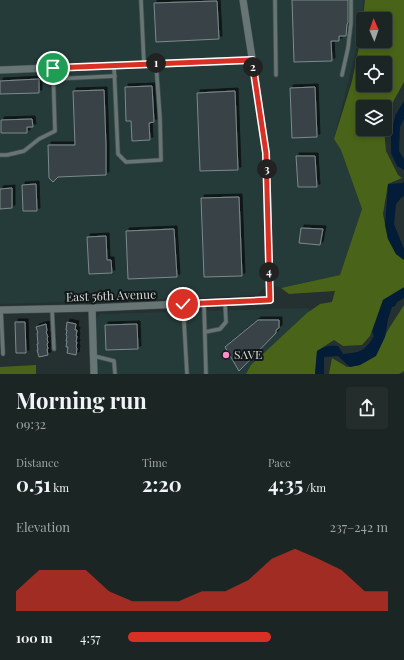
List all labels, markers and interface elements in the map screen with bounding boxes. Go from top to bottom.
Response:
north arrow [356,12,392,48]
map controls [356,12,392,136]
pin [36,51,70,85]
pin: 1 [146,53,166,73]
text: 1 [154,55,158,70]
button: locate [356,56,392,92]
icon: arrive [42,57,64,79]
pin: 2 [243,57,263,77]
text: 2 [250,59,256,74]
button: layers [356,100,392,136]
pin: 3 [257,159,277,179]
text: 3 [264,161,270,176]
pin: 4 [259,262,279,282]
text: 4 [266,264,272,279]
street label: East 56th Avenue [66,285,156,305]
pin [166,287,200,321]
icon: check [172,293,194,315]
place label: SAVE [234,346,262,362]
marker: SAVE [221,350,231,360]
text: Morning run [16,385,147,415]
button: share [346,387,388,429]
text: 09:32 [16,415,46,432]
text: Distance [16,455,59,470]
text: Time [142,455,167,470]
text: Pace [268,455,291,470]
text: 0.51 [16,470,51,497]
text: 2:20 [142,470,182,497]
text: 4:35 [268,470,303,497]
text: km [51,480,69,495]
text: /km [303,480,326,495]
text: Elevation [16,518,70,535]
text: 237–242 m [330,518,388,535]
text: 100 m [16,629,53,646]
text: 4:57 [80,629,101,646]

